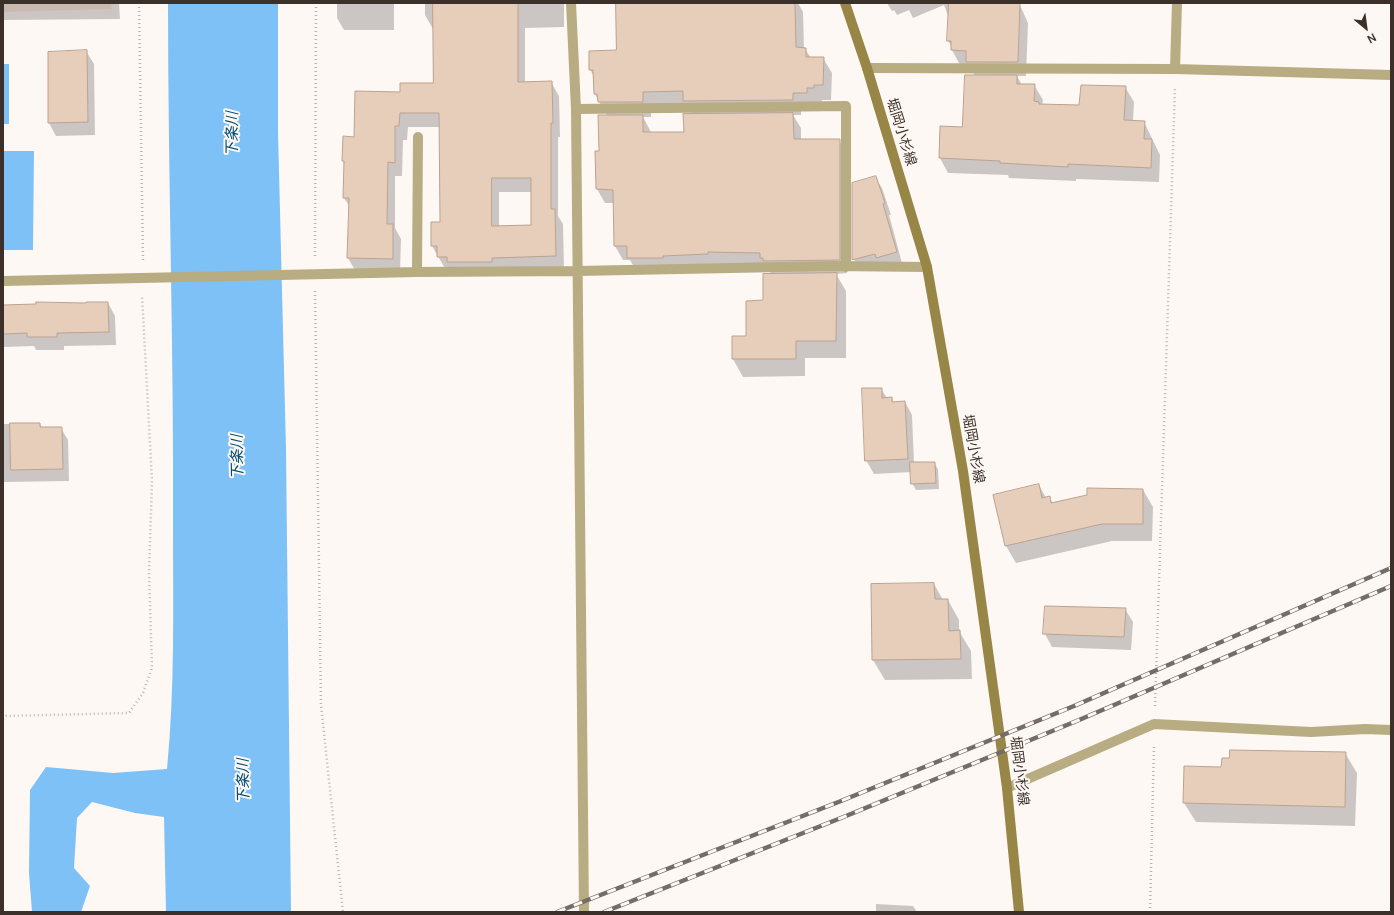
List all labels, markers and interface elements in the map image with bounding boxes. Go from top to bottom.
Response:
north arrow [1346,8,1386,48]
text: N [1365,30,1379,47]
street label: 堀岡小杉線 [883,96,919,168]
water label: 下条川 [224,112,242,156]
street label: 堀岡小杉線 [959,413,987,485]
water label: 下条川 [229,434,247,480]
street label: 堀岡小杉線 [1006,735,1032,807]
water label: 下条川 [235,758,253,804]

